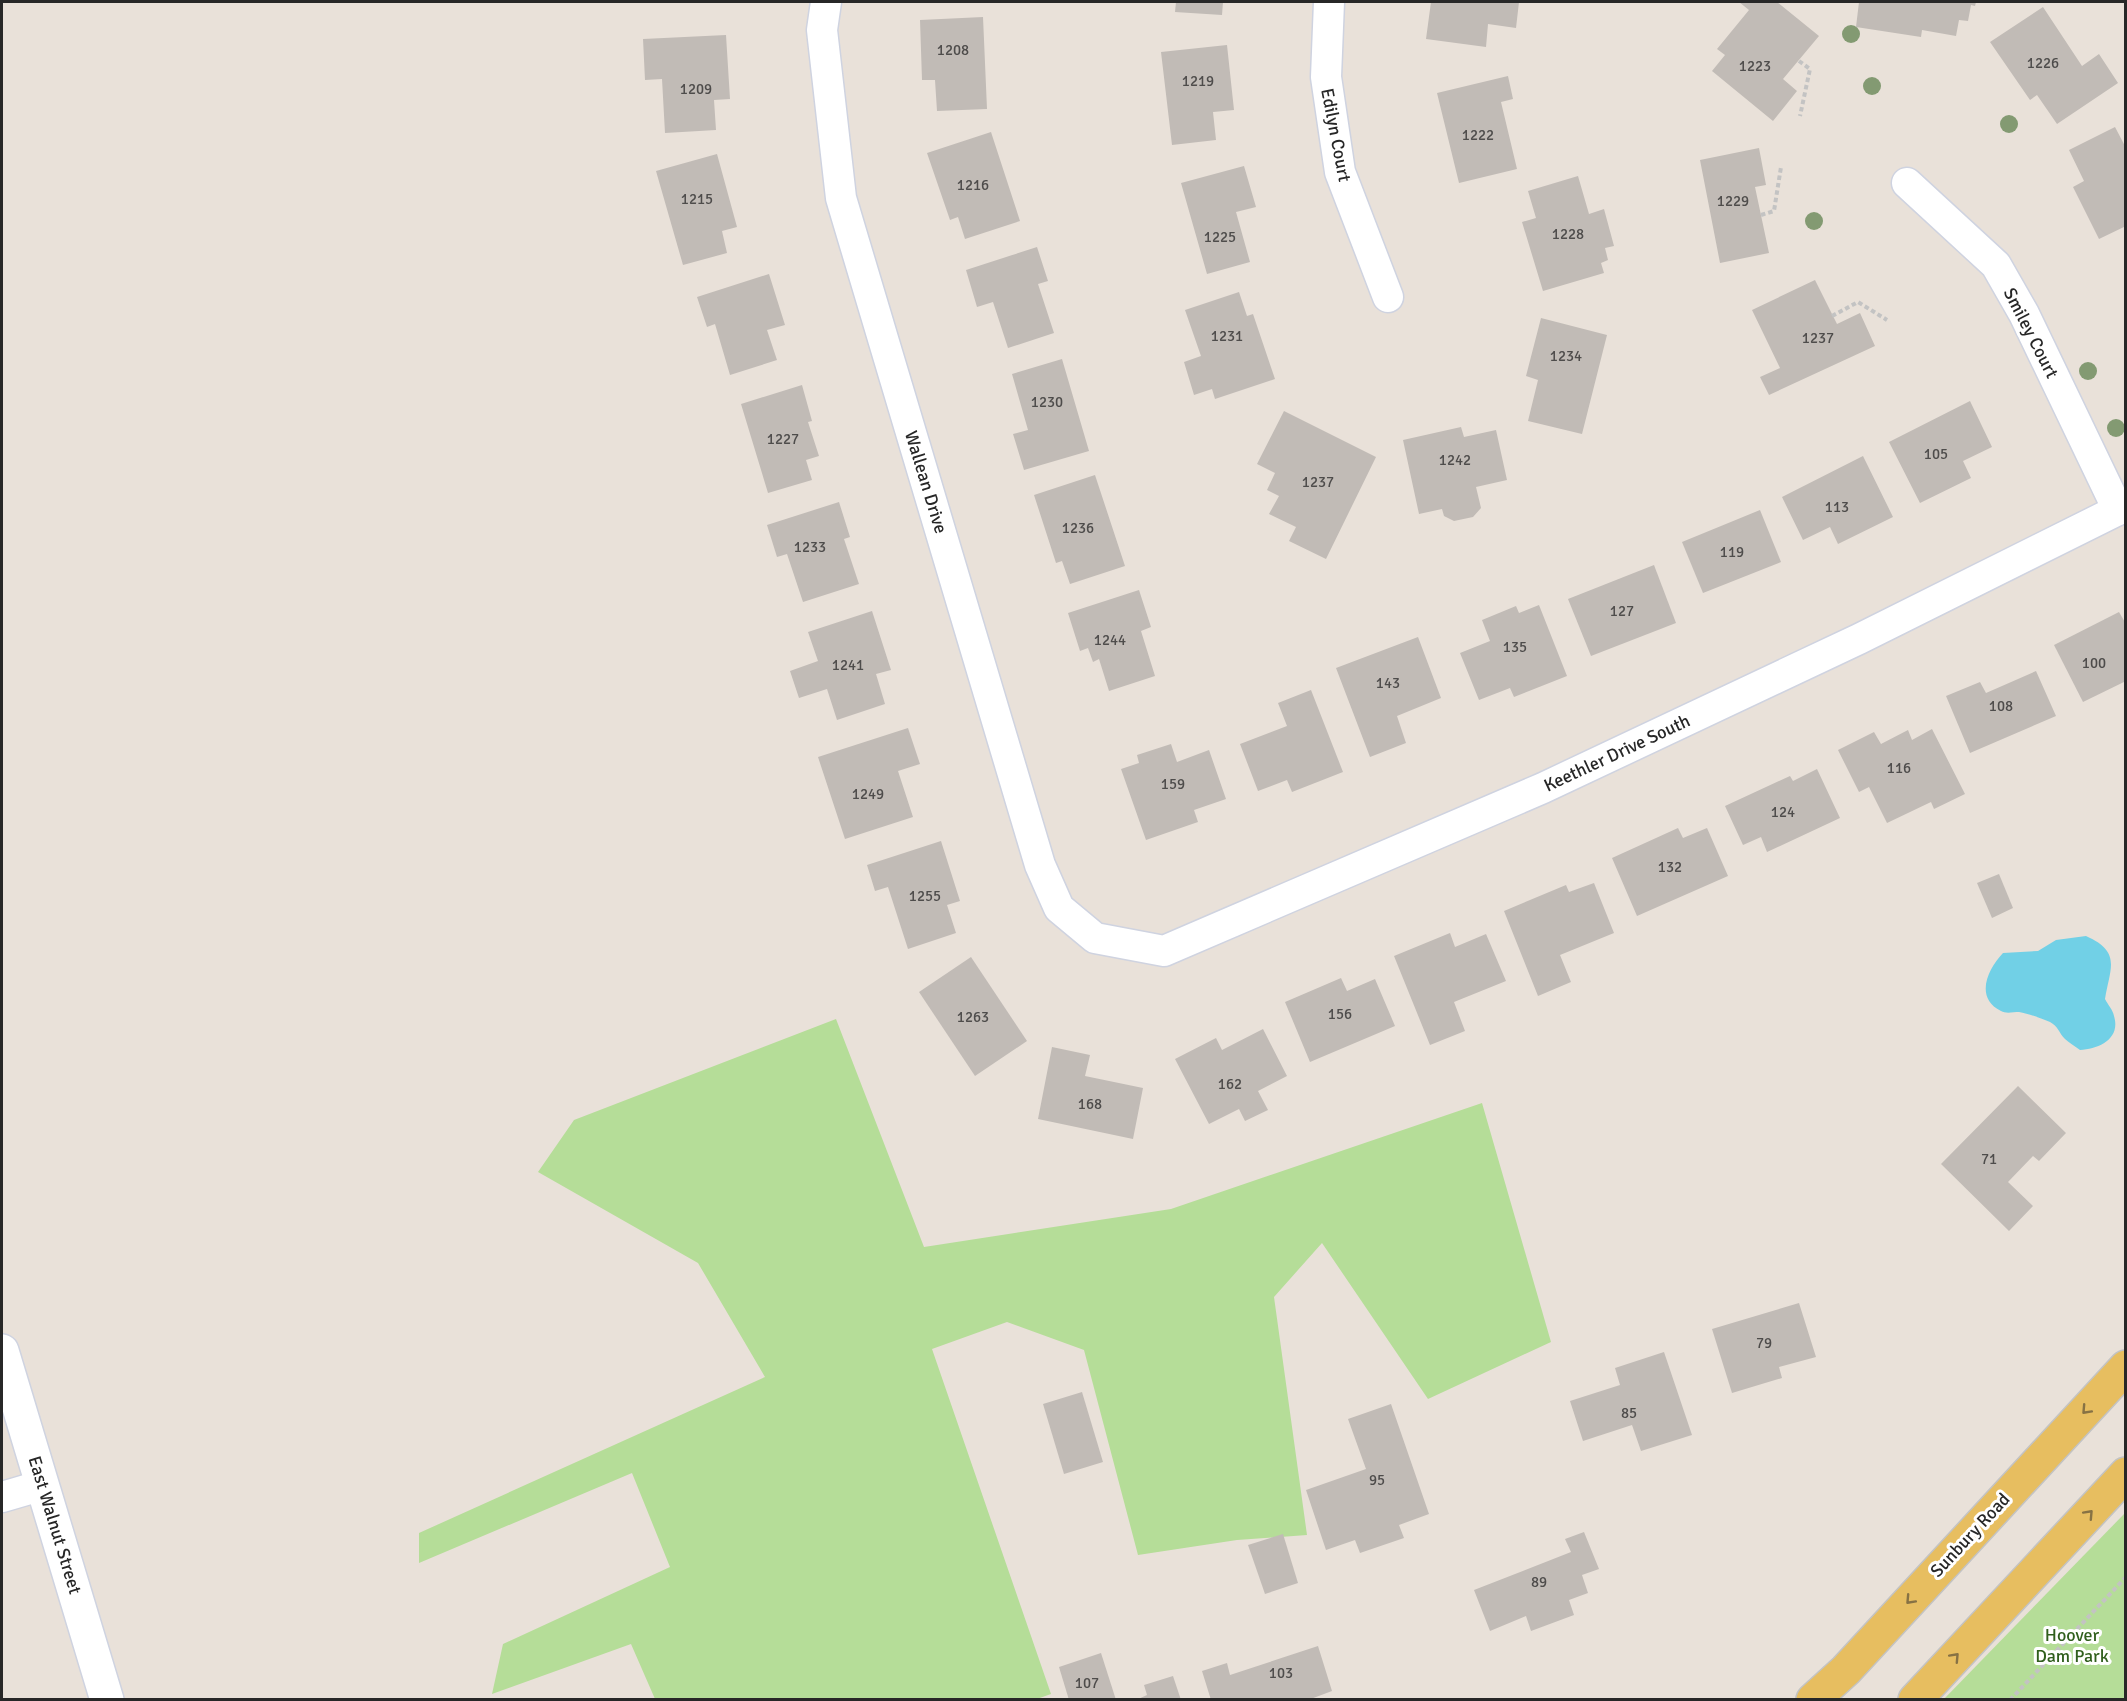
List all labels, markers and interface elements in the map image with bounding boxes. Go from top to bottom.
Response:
house number: 1208 [937,41,969,59]
house number: 1226 [2027,54,2059,72]
house number: 1223 [1739,57,1771,75]
house number: 1219 [1182,72,1214,90]
house number: 1209 [680,80,712,98]
street label: Edilyn Court [1316,86,1356,184]
house number: 1222 [1462,126,1494,144]
house number: 1216 [957,176,989,194]
house number: 1215 [681,190,713,208]
house number: 1229 [1717,192,1749,210]
house number: 1228 [1552,225,1584,243]
house number: 1225 [1204,228,1236,246]
street label: Smiley Court [1999,284,2063,382]
house number: 1231 [1211,327,1243,345]
house number: 1237 [1802,329,1834,347]
house number: 1234 [1550,347,1582,365]
house number: 1230 [1031,393,1063,411]
street label: Wallean Drive [900,428,952,536]
house number: 1227 [767,430,799,448]
house number: 105 [1924,445,1948,463]
house number: 1242 [1439,451,1471,469]
house number: 1237 [1302,473,1334,491]
house number: 113 [1825,498,1849,516]
house number: 1236 [1062,519,1094,537]
house number: 1233 [794,538,826,556]
house number: 119 [1720,543,1744,561]
house number: 127 [1610,602,1634,620]
house number: 1244 [1094,631,1126,649]
house number: 135 [1503,638,1527,656]
house number: 100 [2082,654,2106,672]
house number: 1241 [832,656,864,674]
house number: 143 [1376,674,1400,692]
house number: 108 [1989,697,2013,715]
street label: Keethler Drive South [1540,709,1694,797]
house number: 116 [1887,759,1911,777]
house number: 159 [1161,775,1185,793]
house number: 1249 [852,785,884,803]
house number: 124 [1771,803,1795,821]
house number: 132 [1658,858,1682,876]
house number: 1255 [909,887,941,905]
house number: 156 [1328,1005,1352,1023]
house number: 1263 [957,1008,989,1026]
house number: 162 [1218,1075,1242,1093]
house number: 168 [1078,1095,1102,1113]
house number: 71 [1981,1150,1997,1168]
house number: 79 [1756,1334,1772,1352]
house number: 85 [1621,1404,1637,1422]
one-way arrow [2082,1404,2093,1414]
street label: East Walnut Street [24,1453,86,1597]
house number: 95 [1369,1471,1385,1489]
street label: Sunbury Road [1925,1488,2015,1582]
one-way arrow [2081,1511,2092,1522]
house number: 89 [1531,1573,1547,1591]
one-way arrow [1907,1592,1918,1603]
park label: Hoover Dam Park [2035,1624,2109,1667]
one-way arrow [1948,1653,1959,1663]
house number: 103 [1269,1664,1293,1682]
house number: 107 [1075,1674,1099,1692]

